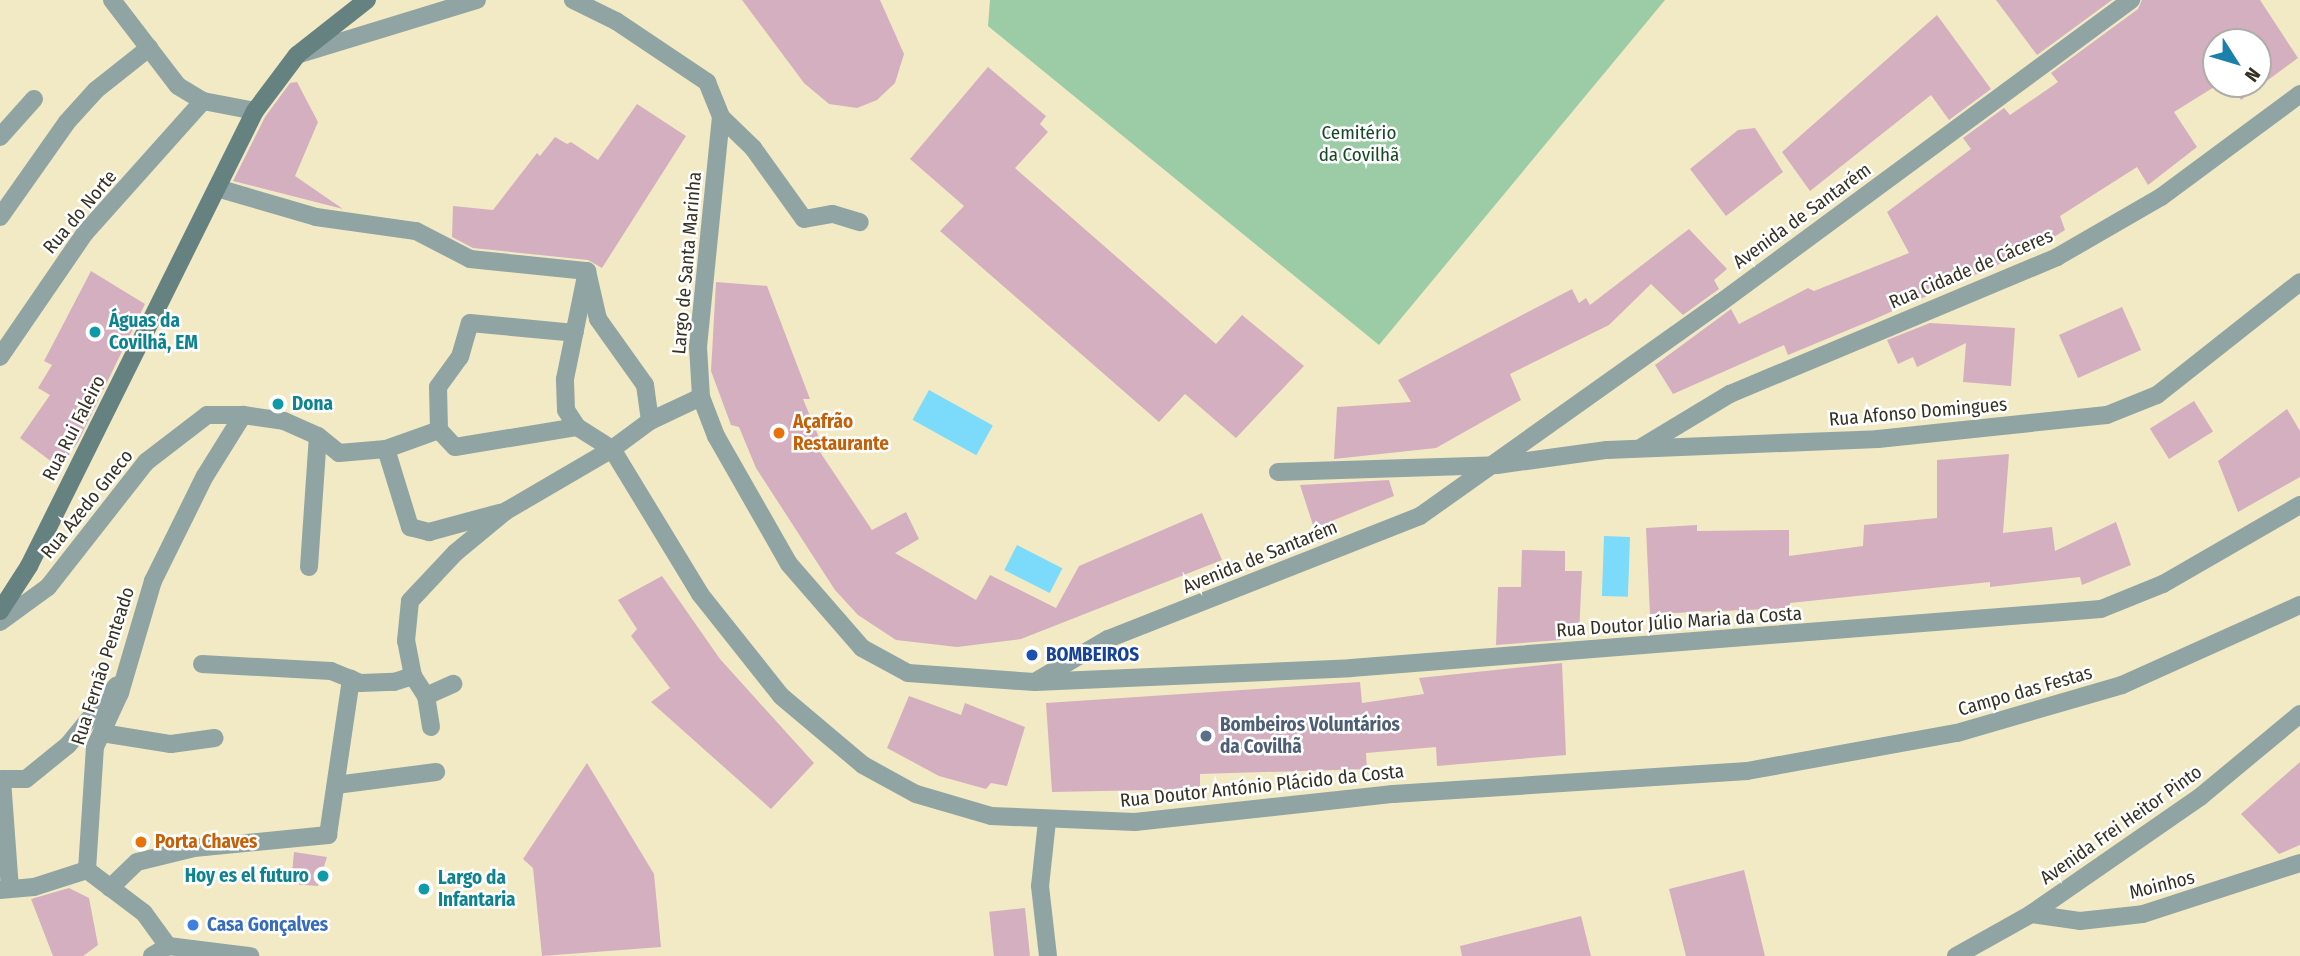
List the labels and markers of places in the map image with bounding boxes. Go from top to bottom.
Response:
place label: Águas da Covilhã, EM [109,310,198,354]
marker: Águas da Covilhã, EM [87,324,103,340]
place label: Dona [292,393,333,415]
marker: Dona [270,396,286,412]
place label: Açafrão Restaurante [793,411,889,455]
marker: Açafrão Restaurante [771,425,787,441]
place label: BOMBEIROS [1046,644,1139,666]
marker: BOMBEIROS [1024,647,1040,663]
place label: Bombeiros Voluntários da Covilhã [1220,714,1400,758]
marker: Bombeiros Voluntários da Covilhã [1198,728,1214,744]
place label: Porta Chaves [155,831,257,853]
marker: Porta Chaves [133,834,149,850]
place label: Hoy es el futuro [185,865,309,887]
place label: Largo da Infantaria [438,867,516,911]
marker: Hoy es el futuro [315,868,331,884]
marker: Largo da Infantaria [416,881,432,897]
place label: Casa Gonçalves [207,914,328,936]
marker: Casa Gonçalves [185,917,201,933]

